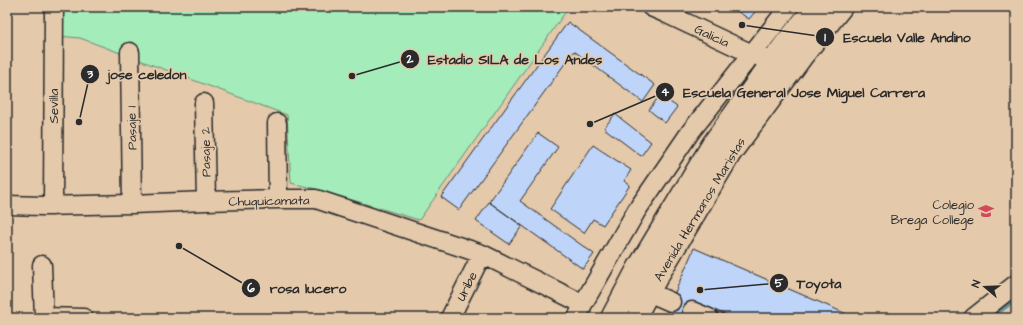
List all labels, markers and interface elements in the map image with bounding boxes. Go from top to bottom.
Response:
street label: Galicia [691,20,732,52]
callout: Escuela Valle Andino [815,24,979,50]
text: Escuela Valle Andino [843,28,971,48]
text: 1 [824,29,826,46]
callout: Estadio SILA de Los Andes [400,46,610,72]
text: Estadio SILA de Los Andes [428,50,602,70]
text: 2 [406,51,414,68]
callout: jose celedon [80,61,195,87]
text: jose celedon [106,65,186,85]
text: 3 [86,66,94,83]
callout: Escuela General Jose Miguel Carrera [655,79,933,105]
text: Escuela General Jose Miguel Carrera [683,83,926,104]
text: 4 [661,84,670,101]
street label: Sevilla [45,88,63,123]
street label: Pasaje 1 [123,105,141,150]
street label: Pasaje 2 [197,126,215,177]
street label: Avenida Hermanos Maristas [650,134,750,285]
street label: Chuquicamata [228,191,310,211]
place label: Colegio Brega College [891,196,975,230]
school or university icon: Colegio Brega College [977,202,995,220]
north arrow [965,267,1005,307]
street label: Uribe [452,269,482,304]
callout: Toyota [769,270,850,296]
text: Toyota [796,274,842,294]
callout: rosa lucero [241,275,354,301]
text: 5 [775,275,784,292]
text: N [968,278,984,290]
text: rosa lucero [270,279,346,299]
text: 6 [247,280,255,297]

